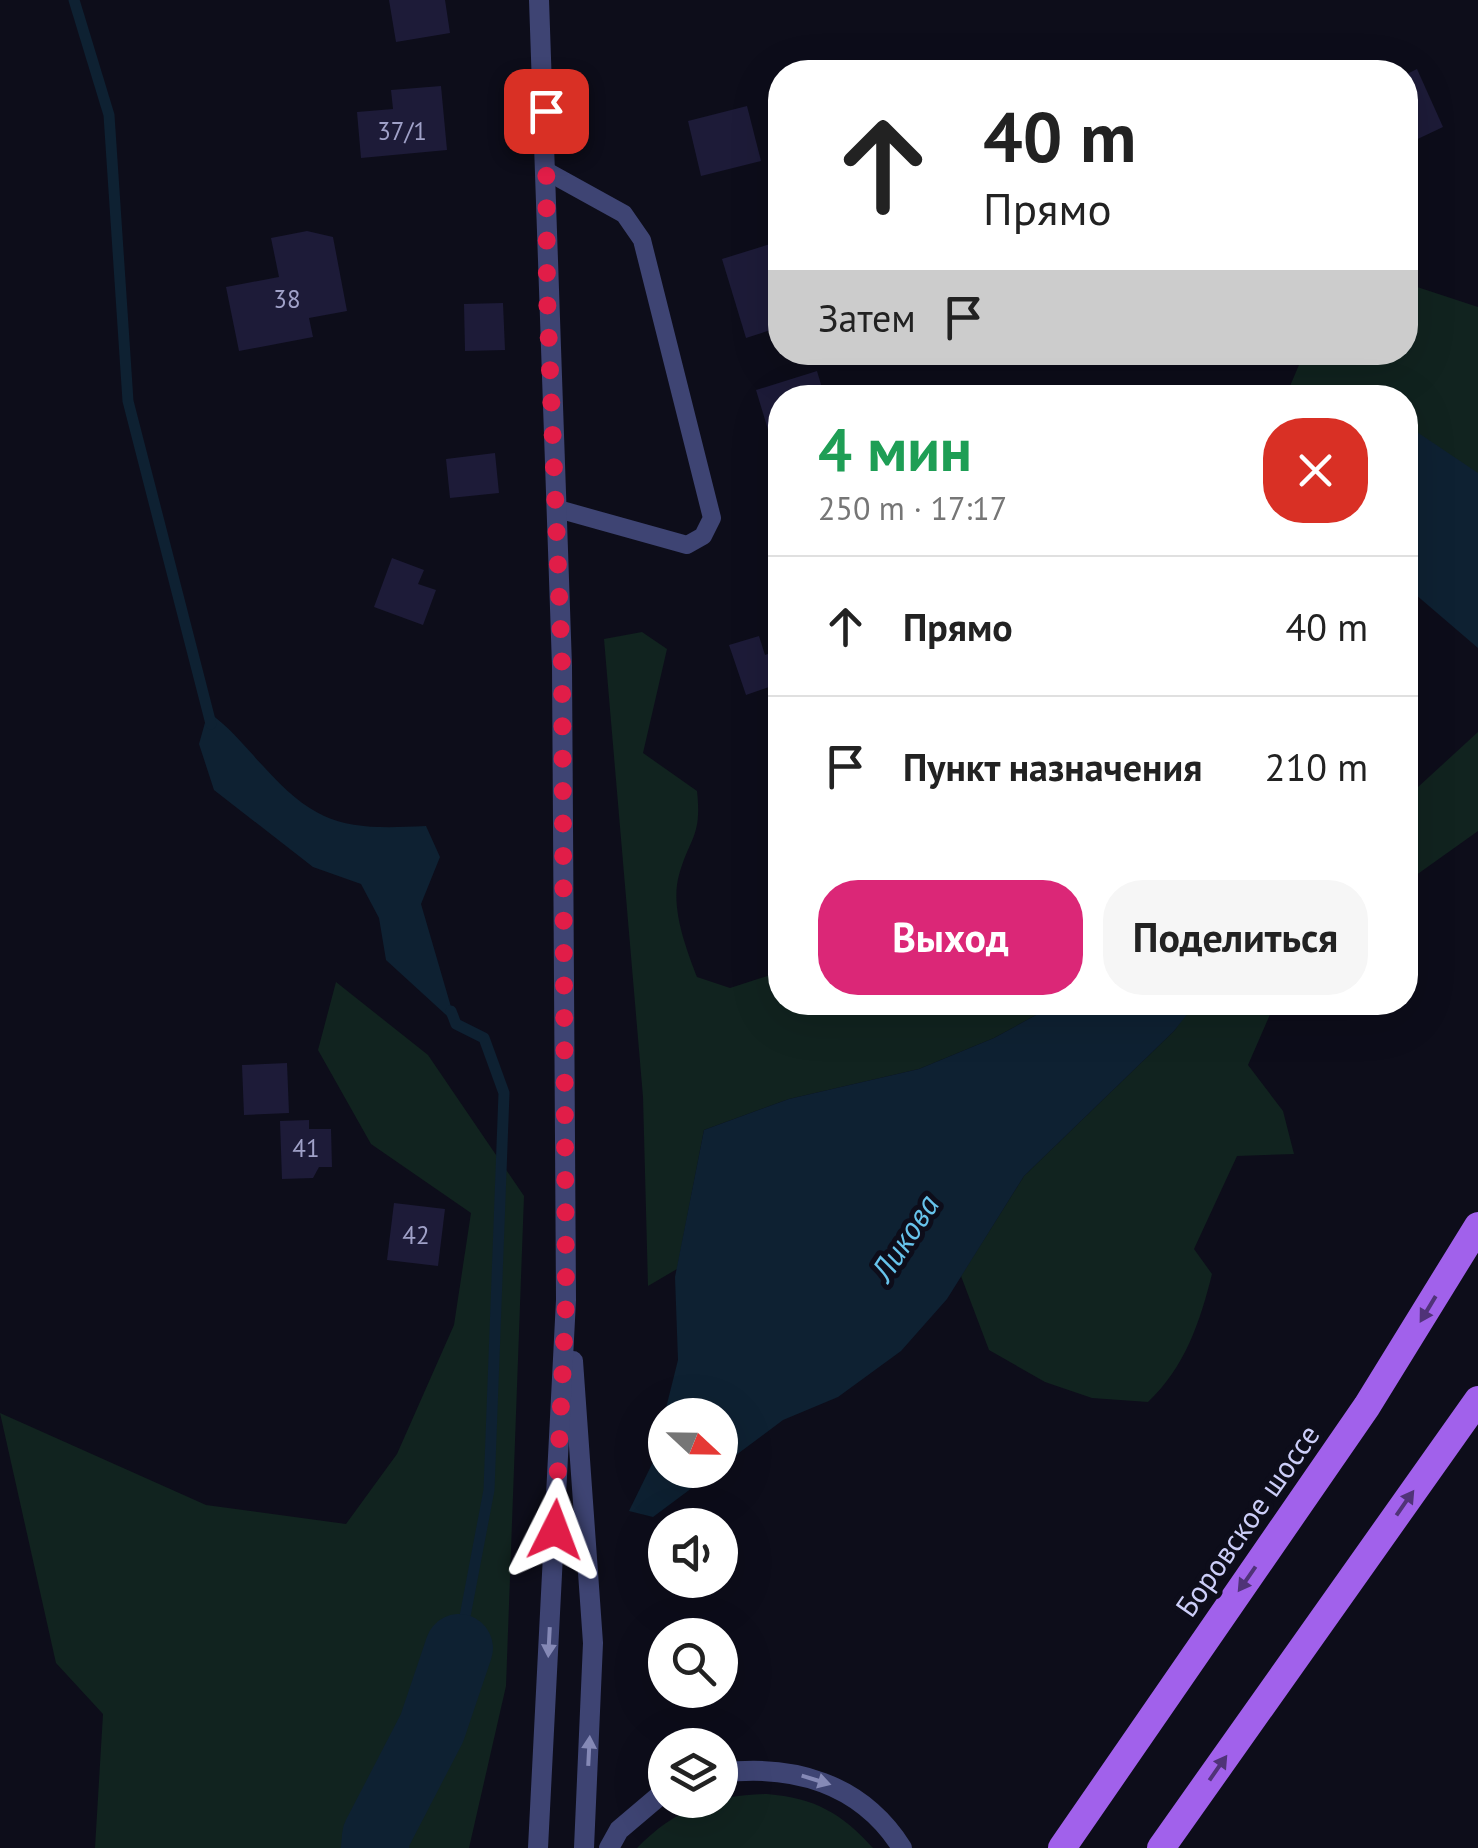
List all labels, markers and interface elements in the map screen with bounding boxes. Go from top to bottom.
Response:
pin [504,69,589,154]
icon: arrive [519,84,574,139]
text: 40 m [983,91,1136,181]
icon: ahead [818,100,948,230]
house number: 37/1 [377,115,427,147]
text: Прямо [983,179,1112,237]
house number: 38 [273,283,301,315]
icon: arrive [936,290,991,345]
text: Затем [818,293,916,342]
text: 4 мин [818,410,972,488]
button: close [1263,418,1368,523]
text: 250 m · 17:17 [818,487,1007,529]
icon: ahead [818,599,873,654]
text: Прямо [903,602,1013,651]
text: 40 m [1286,602,1368,651]
icon: arrive [818,739,873,794]
text: Пункт назначения [903,742,1202,791]
text: 210 m [1265,742,1368,791]
button: Выход [818,880,1083,995]
button: Поделиться [1103,880,1368,995]
house number: 41 [292,1132,320,1164]
water label: Ликова [859,1186,948,1291]
house number: 42 [402,1219,430,1251]
one-way arrow [1419,1295,1437,1323]
north arrow [648,1398,738,1488]
map controls [648,1398,738,1818]
street label: Боровское шоссе [1166,1416,1328,1624]
position arrow [503,1478,607,1582]
one-way arrow [1395,1490,1415,1516]
button: sound [648,1508,738,1598]
one-way arrow [1238,1566,1257,1593]
button: search [648,1618,738,1708]
one-way arrow [541,1626,557,1658]
button: layers [648,1728,738,1818]
one-way arrow [581,1734,597,1766]
one-way arrow [1208,1755,1227,1782]
one-way arrow [802,1773,832,1788]

